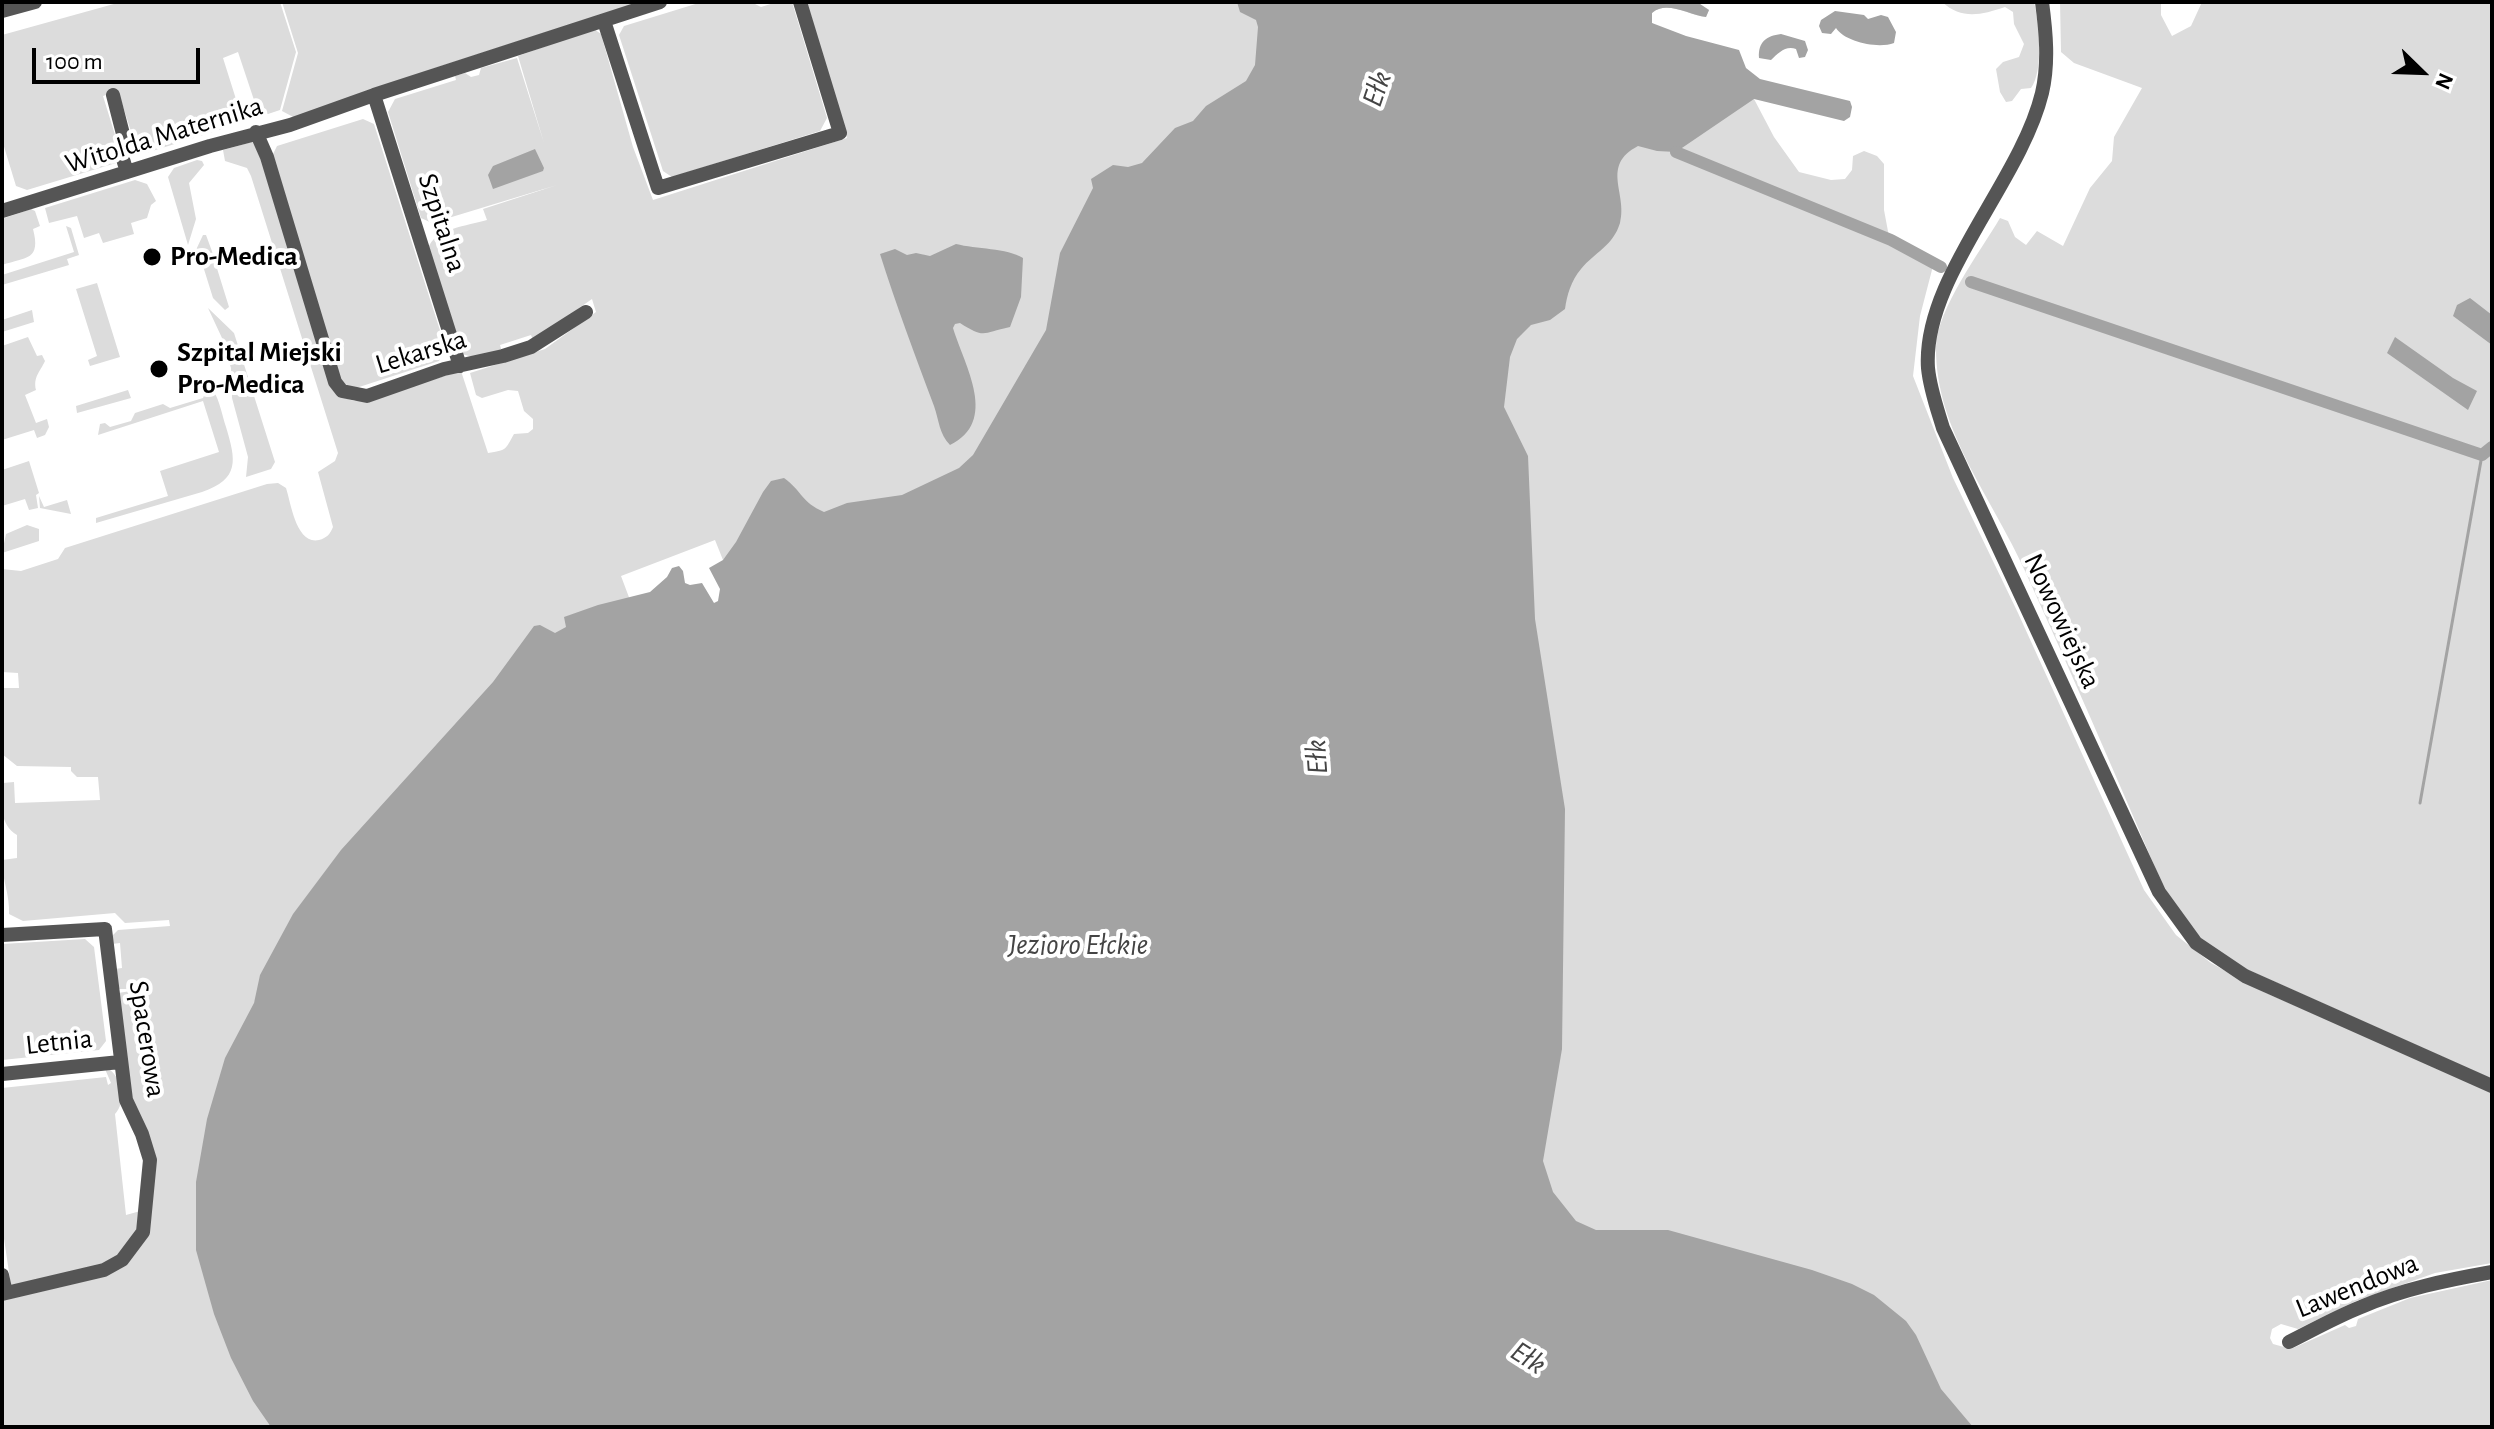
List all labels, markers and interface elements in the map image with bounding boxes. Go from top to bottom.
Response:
scale bar [36,32,204,82]
north arrow [2382,32,2462,112]
text: 100 m [46,50,103,74]
water label: Ełk [1354,67,1400,111]
text: N [2431,70,2457,93]
street label: Witolda Maternika [61,89,267,181]
street label: Szpitalna [410,169,474,277]
place label: Pro-Medica [170,240,298,274]
marker: Pro-Medica [141,246,163,268]
street label: Lekarska [371,322,471,382]
place label: Szpital Miejski Pro-Medica [177,336,342,402]
marker: Szpital Miejski Pro-Medica [148,358,170,380]
street label: Nowowiejska [2016,548,2108,694]
water label: Ełk [1298,738,1336,776]
water label: Jezioro Ełckie [1008,927,1148,963]
street label: Spacerowa [121,978,173,1100]
street label: Letnia [24,1022,94,1062]
street label: Lawendowa [2291,1246,2423,1326]
water label: Ełk [1504,1333,1552,1383]

